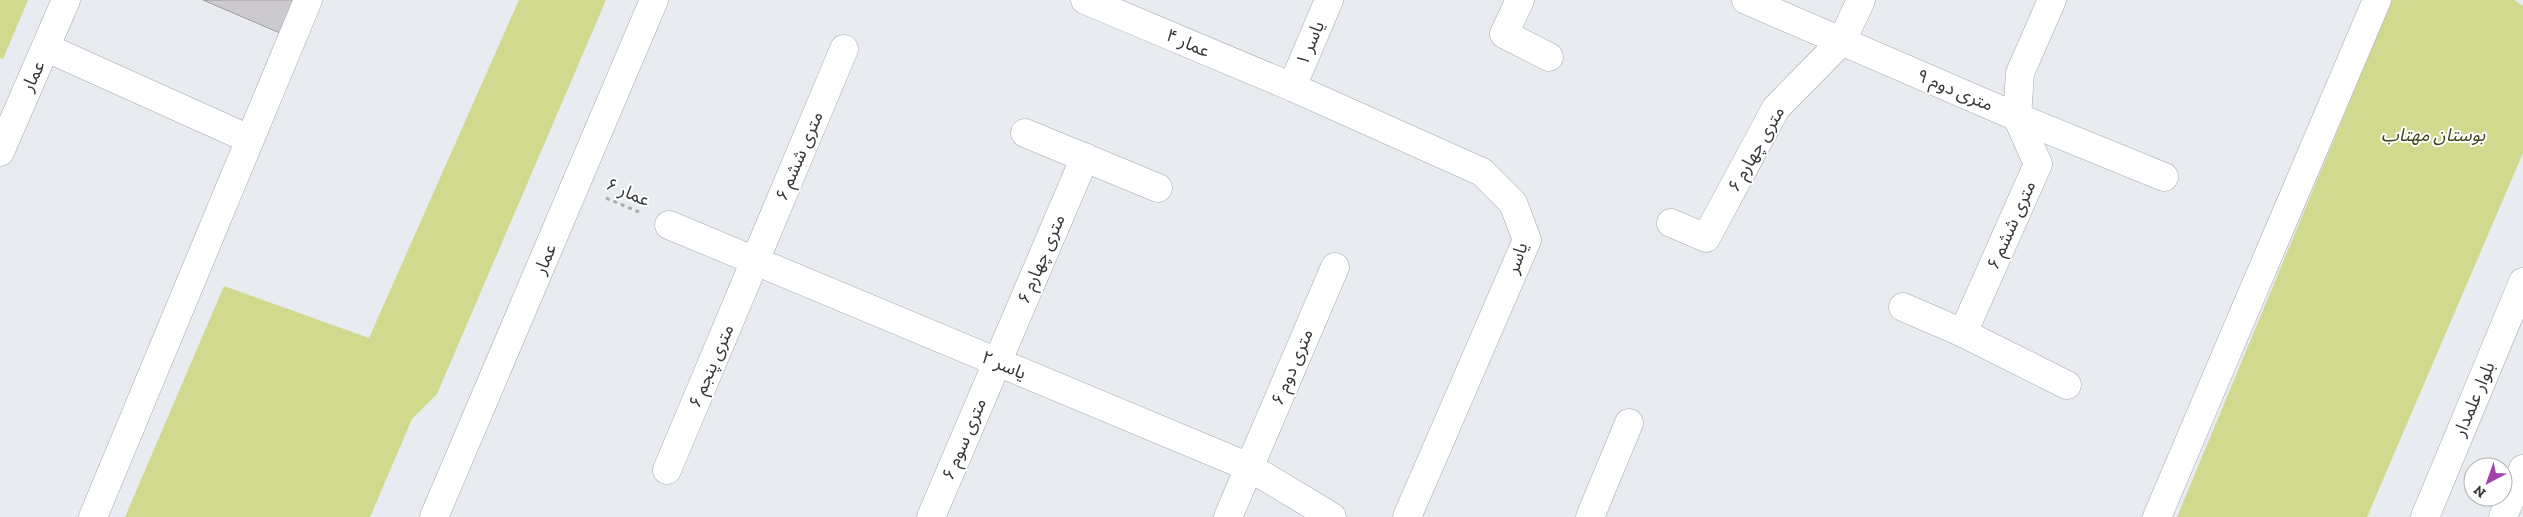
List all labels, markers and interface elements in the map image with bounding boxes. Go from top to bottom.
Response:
street label: یاسر ۱ [1291,17,1329,69]
street label: عمار ۴ [1163,24,1213,62]
street label: عمار [16,57,50,96]
street label: ۹ متری دوم [1912,64,1996,119]
street label: ۶ متری چهارم [1723,102,1792,197]
street label: ۶ متری ششم [770,108,830,205]
park label: بوستان مهتاب [2381,124,2485,146]
street label: عمار ۶ [603,173,653,211]
street label: ۶ متری ششم [1982,177,2042,274]
street label: ۶ متری چهارم [1012,211,1072,308]
street label: یاسر [1501,239,1533,278]
street label: عمار [528,240,561,279]
street label: ۶ متری پنجم [684,321,740,412]
street label: ۶ متری دوم [1266,326,1321,410]
street label: یاسر ۲ [978,346,1030,384]
street label: بلوار علمدار [2448,358,2500,441]
street label: ۶ متری سوم [937,395,994,484]
north arrow [2463,457,2513,507]
text: N [2470,481,2489,501]

